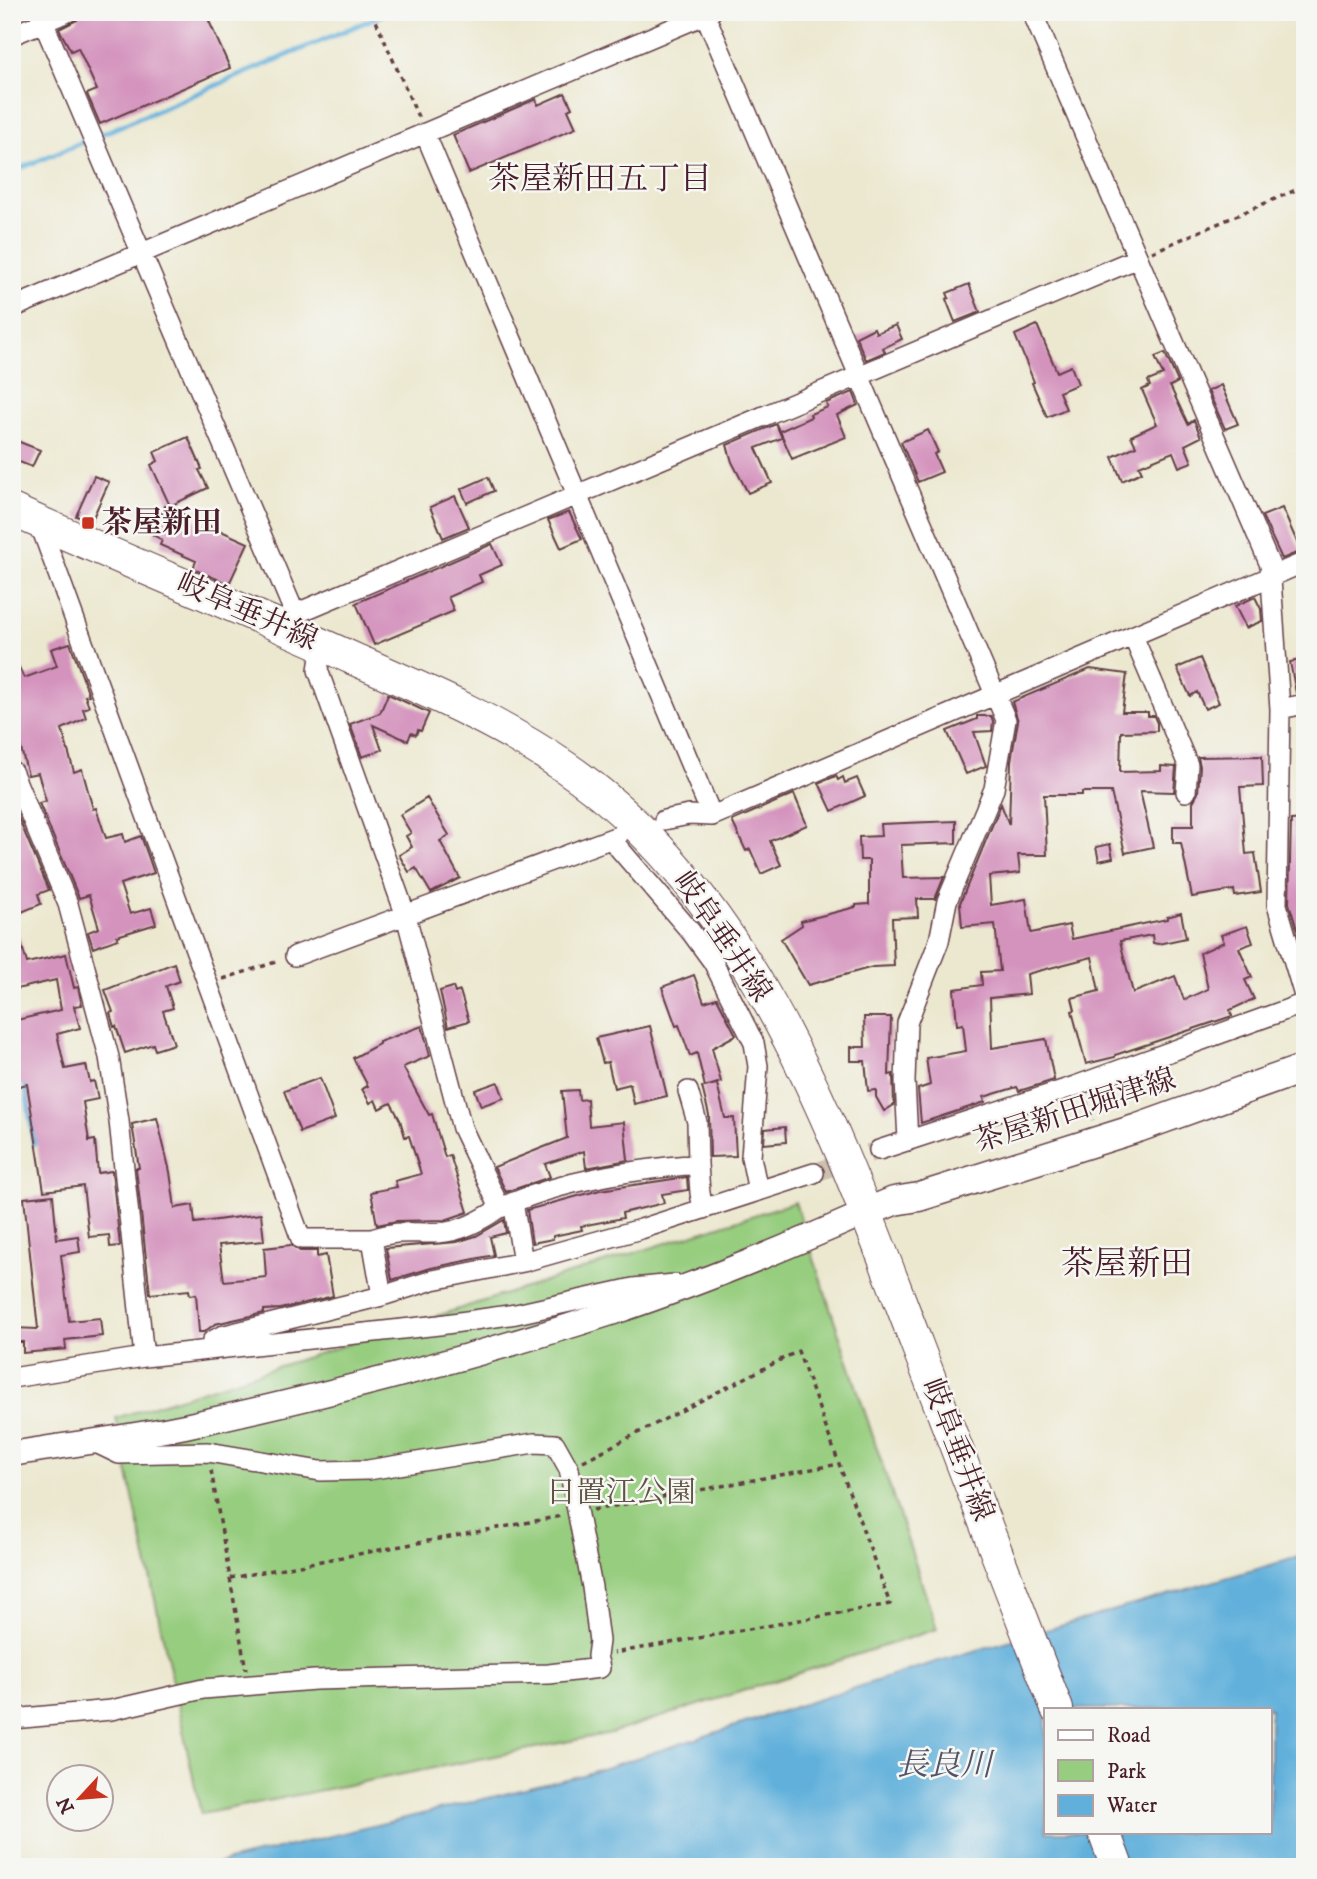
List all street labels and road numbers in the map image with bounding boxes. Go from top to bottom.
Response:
street label: 岐阜垂井線 [171,565,323,659]
street label: 岐阜垂井線 [665,864,779,1010]
street label: 茶屋新田堀津線 [969,1061,1181,1161]
street label: 岐阜垂井線 [913,1373,1001,1527]

